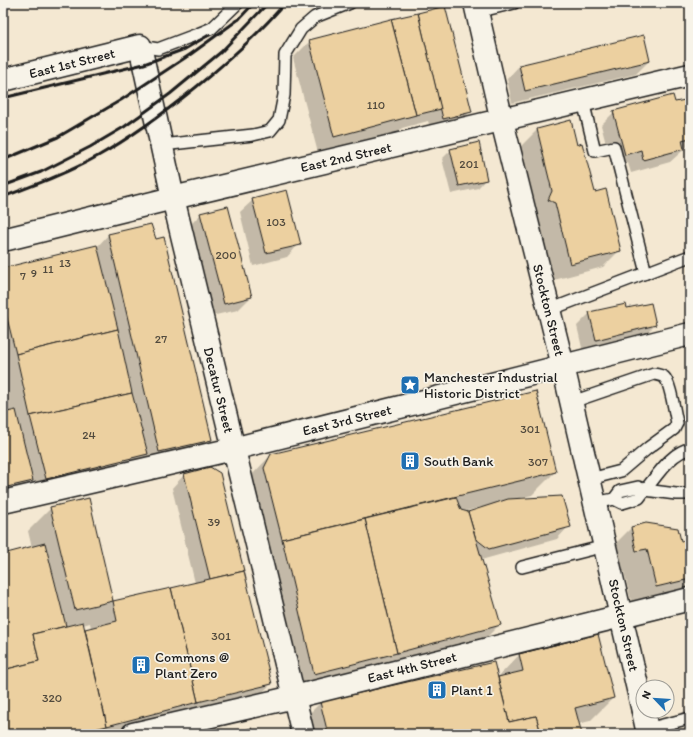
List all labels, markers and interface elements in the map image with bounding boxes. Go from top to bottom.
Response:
street label: East 1st Street [27,45,117,82]
house number: 110 [367,98,385,112]
street label: East 2nd Street [299,139,393,176]
house number: 201 [459,157,479,171]
house number: 103 [266,215,286,229]
house number: 200 [215,248,237,262]
house number: 13 [59,256,72,270]
house number: 11 [42,262,54,276]
street label: Stockton Street [529,262,568,358]
house number: 9 [31,266,37,280]
house number: 7 [20,269,26,283]
house number: 27 [155,332,167,346]
street label: Decatur Street [200,345,237,435]
place label: Manchester Industrial Historic District [424,369,558,402]
place icon: Manchester Industrial Historic District [399,374,421,396]
street label: East 3rd Street [301,401,393,440]
house number: 301 [520,422,540,436]
house number: 24 [82,428,96,442]
building icon: South Bank [399,450,421,472]
place label: South Bank [424,453,494,470]
house number: 307 [528,455,548,469]
house number: 39 [208,515,220,529]
street label: Stockton Street [605,577,642,673]
house number: 301 [211,629,231,643]
street label: East 4th Street [366,648,458,687]
place label: Commons @ Plant Zero [155,649,229,682]
building icon: Commons @ Plant Zero [130,654,152,676]
building icon: Plant 1 [426,679,448,701]
north arrow [635,679,675,719]
place label: Plant 1 [451,682,493,699]
text: N [639,689,654,701]
house number: 320 [42,691,62,705]

